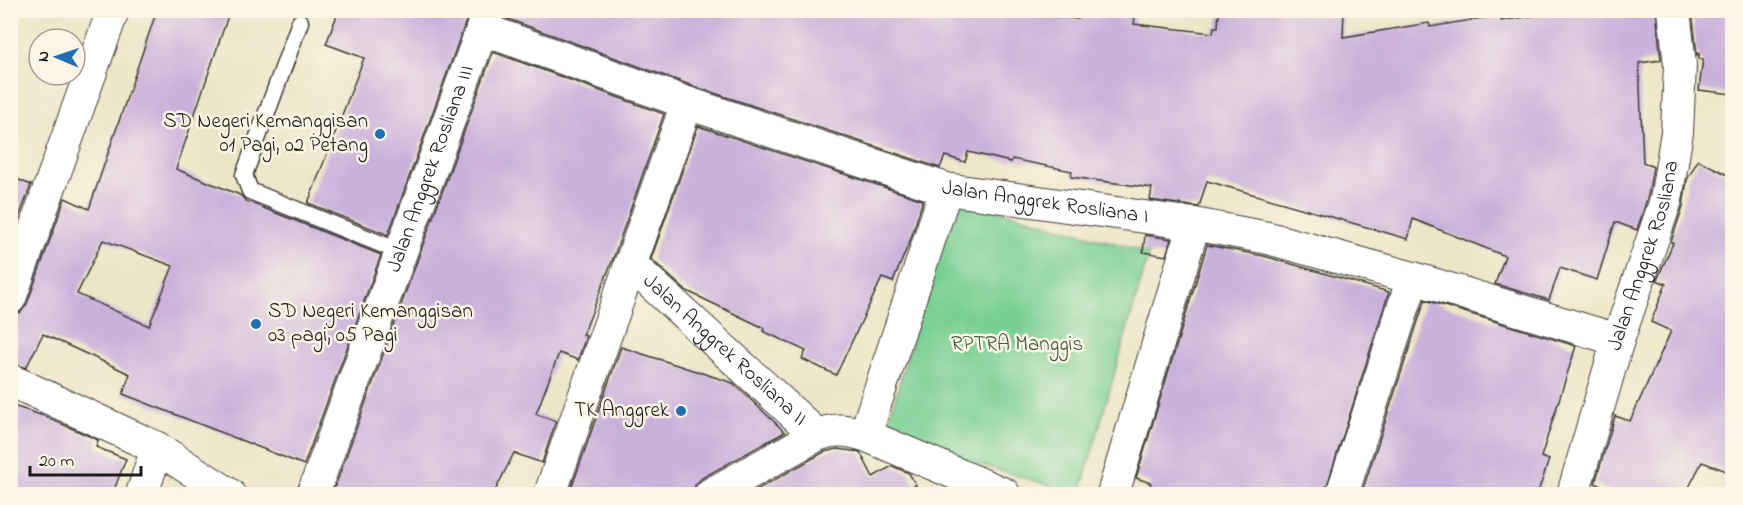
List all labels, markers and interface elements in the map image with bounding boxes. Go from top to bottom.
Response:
north arrow [27,27,87,87]
text: N [32,51,56,62]
street label: Jalan Anggrek Rosliana III [380,61,483,277]
place label: SD Negeri Kemanggisan 01 Pagi, 02 Petang [163,107,368,163]
marker: SD Negeri Kemanggisan 01 Pagi, 02 Petang [373,127,387,141]
street label: Jalan Anggrek Rosliana [1601,158,1687,354]
street label: Jalan Anggrek Rosliana I [940,174,1150,232]
street label: Jalan Anggrek Rosliana II [636,267,813,433]
place label: SD Negeri Kemanggisan 03 pagi, 05 Pagi [268,297,473,353]
marker: SD Negeri Kemanggisan 03 pagi, 05 Pagi [249,317,263,331]
park label: RPTRA Manggis [951,330,1083,362]
place label: TK Anggrek [574,396,670,428]
marker: TK Anggrek [674,404,688,418]
scale bar [30,439,141,477]
text: 20 m [39,449,74,475]

